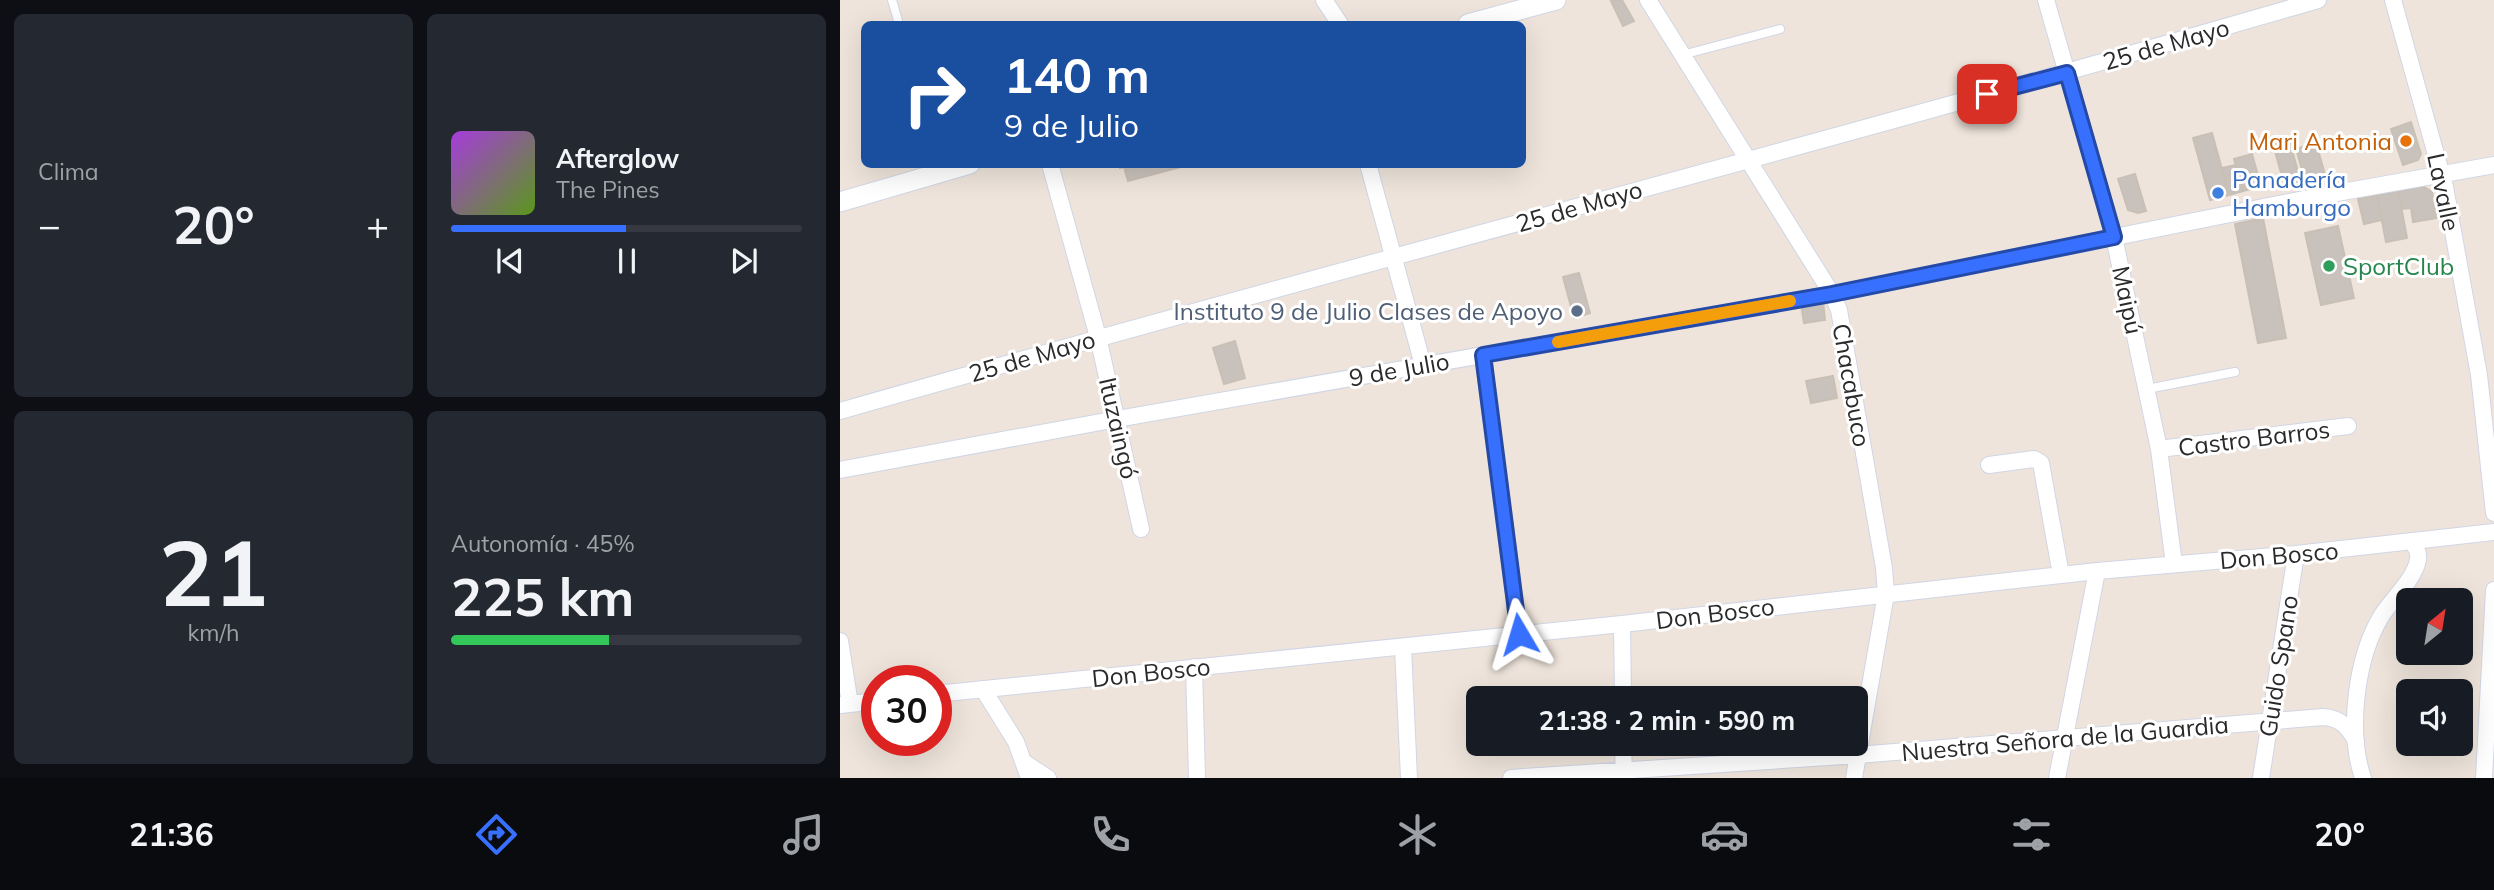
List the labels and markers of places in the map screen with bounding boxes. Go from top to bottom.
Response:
pin [1957,64,2017,124]
place label: Mari Antonia [2248,126,2392,156]
marker: Mari Antonia [2398,133,2414,149]
place label: Panadería Hamburgo [2232,164,2351,222]
marker: Panadería Hamburgo [2210,185,2226,201]
place label: SportClub [2343,251,2454,281]
marker: SportClub [2321,258,2337,274]
place label: Instituto 9 de Julio Clases de Apoyo [1174,296,1563,326]
marker: Instituto 9 de Julio Clases de Apoyo [1569,303,1585,319]

